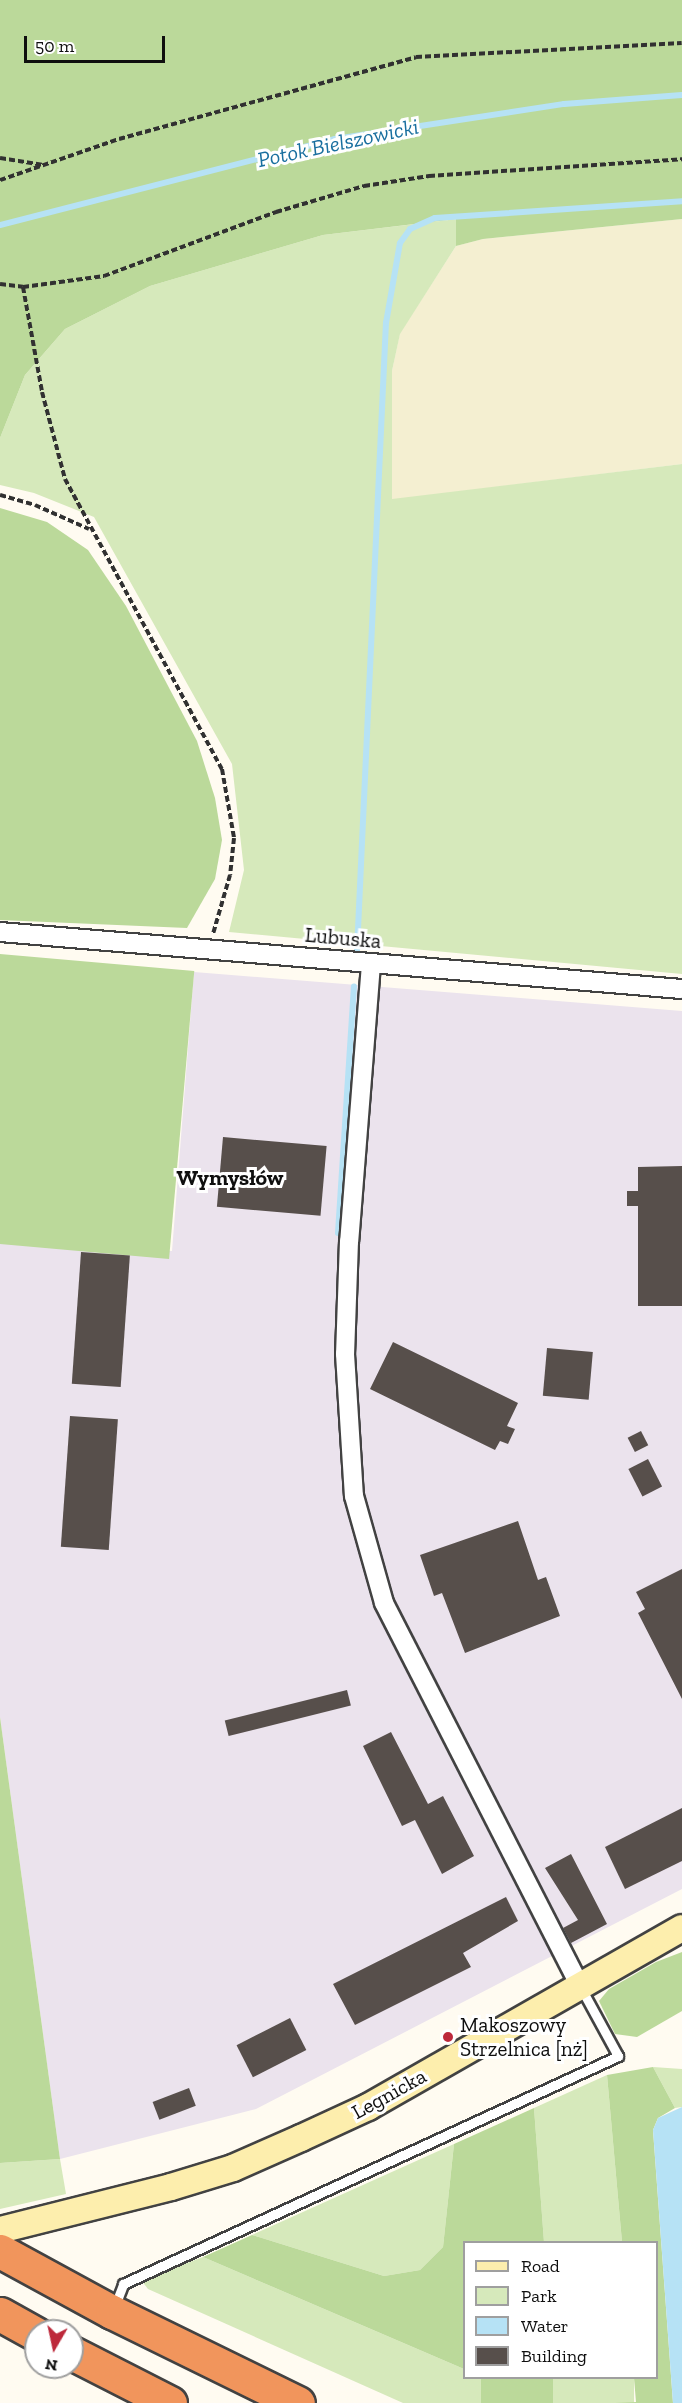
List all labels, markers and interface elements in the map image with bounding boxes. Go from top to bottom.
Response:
scale bar [27,24,168,62]
text: 50 m [35,35,74,57]
water label: Potok Bielszowicki [255,113,421,173]
street label: Lubuska [304,922,382,954]
district label: Wymysłów [176,1165,284,1191]
place label: Makoszowy Strzelnica [nż] [460,2012,588,2062]
marker: Makoszowy Strzelnica [nż] [441,2030,455,2044]
street label: Legnicka [347,2063,431,2125]
legend [463,2241,658,2379]
text: Road [521,2255,560,2277]
text: Park [521,2285,557,2307]
text: Water [521,2315,568,2337]
north arrow [24,2319,84,2379]
text: Building [521,2345,587,2367]
text: N [44,2355,59,2376]

